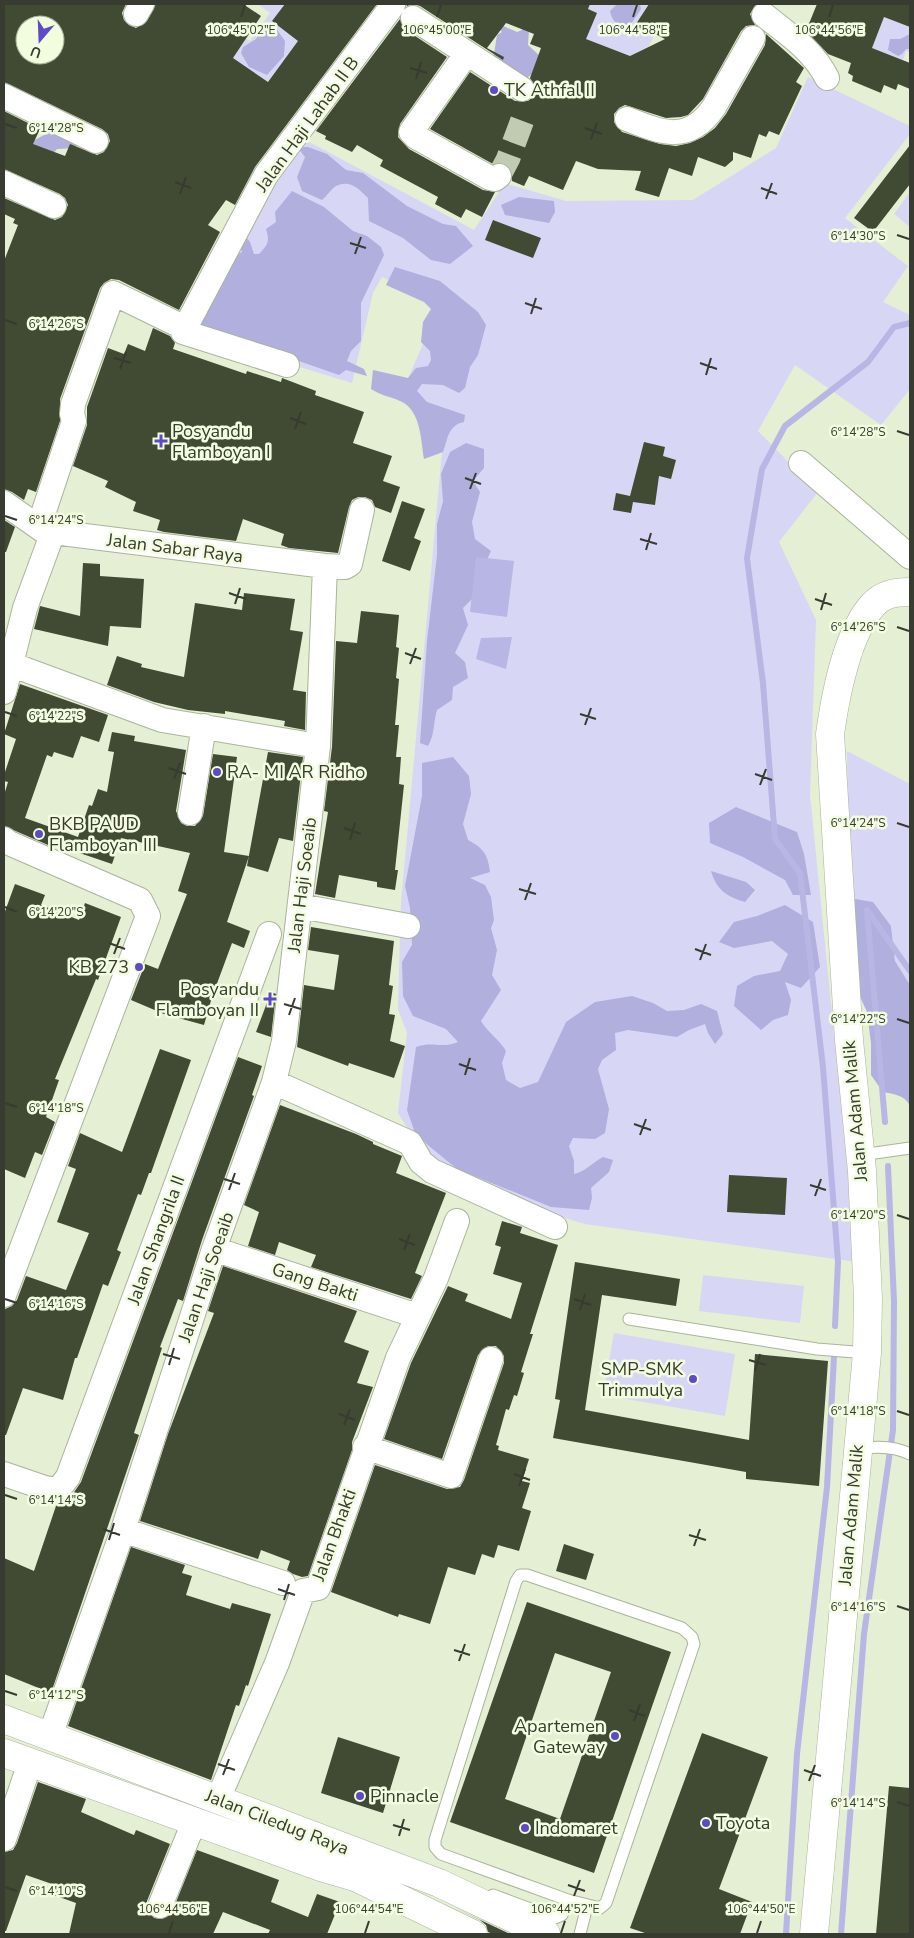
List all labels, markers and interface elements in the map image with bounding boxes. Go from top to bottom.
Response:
north arrow [15,15,65,65]
text: 106°45'02"E [206,22,276,38]
text: 106°45'00"E [402,22,472,38]
text: 106°44'58"E [598,22,668,38]
text: 106°44'56"E [794,22,864,38]
text: U [28,41,44,62]
street label: Jalan Haji Lahab II B [249,52,364,197]
place label: TK Athfal II [504,78,595,102]
marker: TK Athfal II [488,84,500,96]
text: 6°14'28"S [28,120,84,136]
text: 6°14'30"S [830,228,886,244]
text: 6°14'26"S [28,316,84,332]
place label: Posyandu Flamboyan I [172,419,271,464]
text: 6°14'28"S [830,424,886,440]
marker: Posyandu Flamboyan I [154,434,168,448]
text: 6°14'24"S [28,512,84,528]
street label: Jalan Sabar Raya [105,528,244,568]
text: 6°14'26"S [830,619,886,635]
text: 6°14'22"S [28,708,84,724]
place label: RA- MI AR Ridho [227,760,365,784]
marker: RA- MI AR Ridho [211,766,223,778]
place label: BKB PAUD Flamboyan III [49,812,157,857]
text: 6°14'24"S [830,815,886,831]
street label: Jalan Haji Soeaib [282,816,322,955]
marker: BKB PAUD Flamboyan III [33,828,45,840]
text: 6°14'20"S [28,904,84,920]
place label: KB 273 [69,955,129,979]
marker: KB 273 [133,961,145,973]
place label: Posyandu Flamboyan II [156,977,259,1022]
marker: Posyandu Flamboyan II [263,992,277,1006]
text: 6°14'22"S [830,1011,886,1027]
street label: Jalan Adam Malik [837,1038,873,1184]
text: 6°14'18"S [28,1100,84,1116]
street label: Jalan Shangrila II [121,1172,191,1309]
text: 6°14'20"S [830,1207,886,1223]
street label: Jalan Haji Soeaib [172,1209,240,1346]
street label: Gang Bakti [269,1257,361,1307]
text: 6°14'16"S [28,1296,84,1312]
place label: SMP-SMK Trimmulya [598,1357,684,1402]
marker: SMP-SMK Trimmulya [687,1373,699,1385]
text: 6°14'18"S [830,1403,886,1419]
street label: Jalan Adam Malik [833,1442,869,1588]
street label: Jalan Bhakti [306,1486,362,1585]
text: 6°14'14"S [28,1492,84,1508]
text: 6°14'16"S [830,1599,886,1615]
text: 6°14'12"S [28,1687,84,1703]
place label: Apartemen Gateway [514,1714,606,1759]
marker: Apartemen Gateway [609,1730,621,1742]
street label: Jalan Ciledug Raya [201,1783,352,1860]
place label: Pinnacle [370,1784,439,1808]
marker: Pinnacle [354,1790,366,1802]
text: 6°14'14"S [830,1795,886,1811]
place label: Toyota [716,1811,770,1835]
place label: Indomaret [535,1816,618,1840]
marker: Toyota [700,1817,712,1829]
marker: Indomaret [519,1822,531,1834]
text: 6°14'10"S [28,1883,84,1899]
text: 106°44'56"E [138,1901,208,1917]
text: 106°44'54"E [334,1901,404,1917]
text: 106°44'52"E [530,1901,600,1917]
text: 106°44'50"E [726,1901,796,1917]

